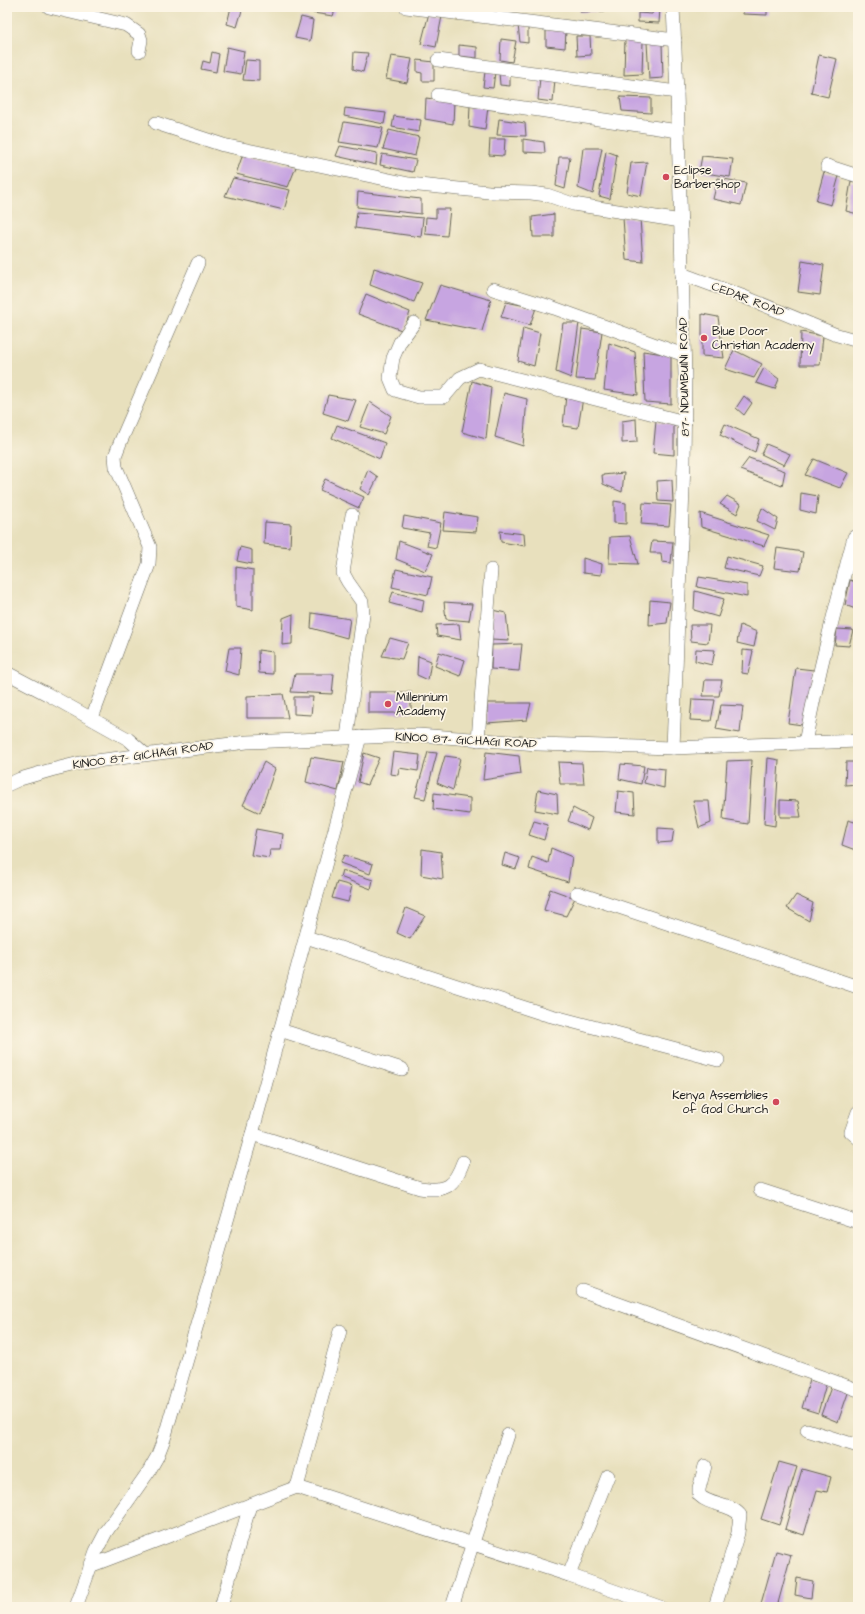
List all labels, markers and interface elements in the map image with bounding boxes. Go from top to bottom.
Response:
place label: Eclipse Barbershop [674,162,741,193]
marker: Eclipse Barbershop [661,172,671,182]
street label: CEDAR ROAD [709,278,787,321]
street label: 87- NDUMBUINI ROAD [675,317,694,437]
place label: Blue Door Christian Academy [712,323,815,355]
marker: Blue Door Christian Academy [699,333,709,343]
place label: Millennium Academy [396,689,448,721]
marker: Millennium Academy [383,699,393,709]
street label: KINOO 87- GICHAGI ROAD [395,728,537,753]
street label: KINOO 87- GICHAGI ROAD [72,737,215,774]
place label: Kenya Assemblies of God Church [672,1087,768,1118]
marker: Kenya Assemblies of God Church [771,1097,781,1107]

